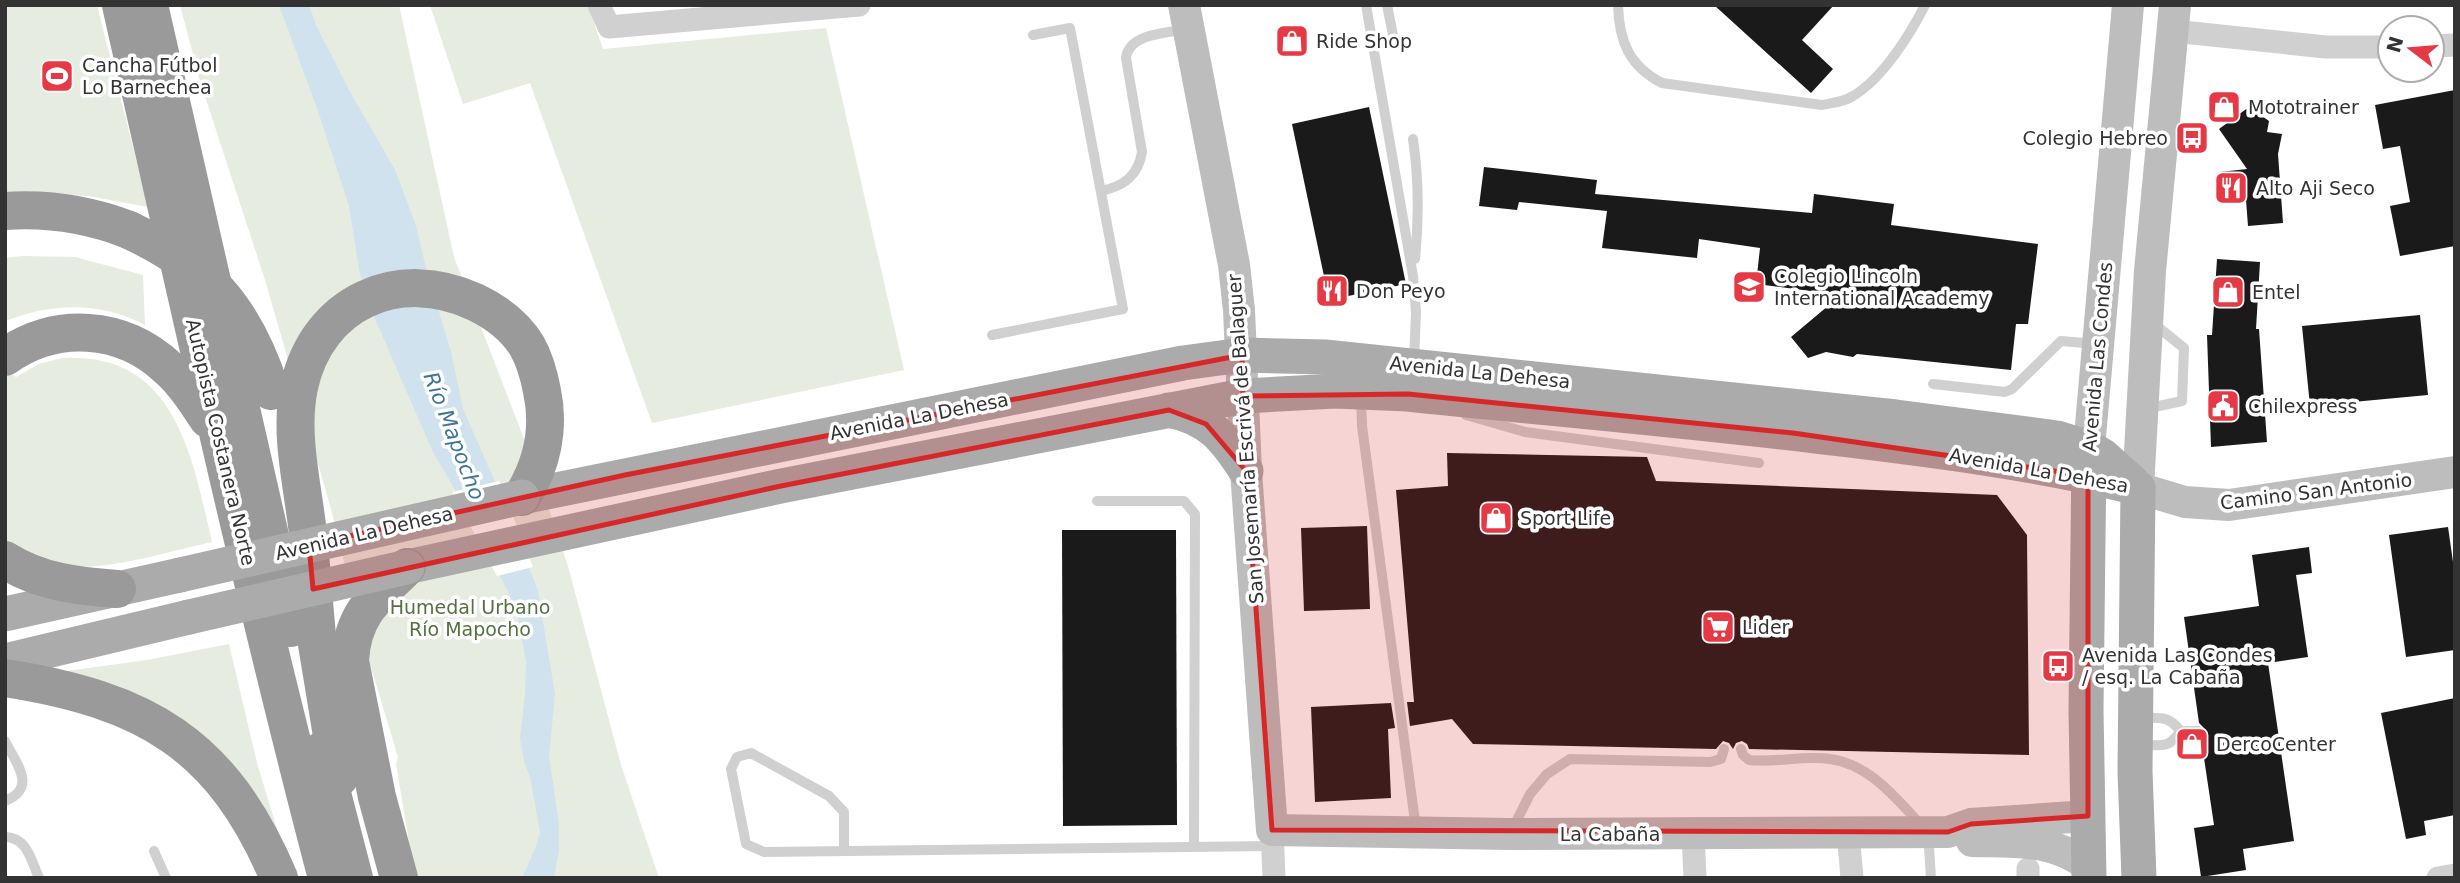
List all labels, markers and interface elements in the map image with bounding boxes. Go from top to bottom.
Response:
north arrow [2376,14,2446,84]
shop icon: Ride Shop [1273,22,1311,60]
place label: Ride Shop [1316,30,1412,52]
text: N [2382,34,2407,55]
place label: Cancha Fútbol Lo Barnechea [82,54,217,98]
sports icon: Cancha Fútbol Lo Barnechea [38,57,76,95]
shop icon: Mototrainer [2205,88,2243,126]
place label: Mototrainer [2248,96,2359,118]
bus stop icon: Colegio Hebreo [2173,119,2211,157]
place label: Colegio Hebreo [2022,127,2168,149]
restaurant icon: Alto Aji Seco [2212,169,2250,207]
place label: Alto Aji Seco [2256,177,2375,199]
street label: Avenida Las Condes [2078,261,2116,453]
place label: Colegio Lincoln International Academy [1774,265,1990,309]
school or university icon: Colegio Lincoln International Academy [1730,268,1768,306]
restaurant icon: Don Peyo [1313,272,1351,310]
street label: San Josemaría Escrivá de Balaguer [1222,273,1268,605]
shop icon: Entel [2209,273,2247,311]
place label: Don Peyo [1356,280,1446,302]
place label: Entel [2252,281,2300,303]
street label: Autopista Costanera Norte [182,317,260,567]
street label: Avenida La Dehesa [1388,352,1572,392]
water label: Río Mapocho [419,369,489,503]
public building icon: Chilexpress [2204,387,2242,425]
street label: Avenida La Dehesa [828,388,1010,444]
place label: Chilexpress [2248,395,2357,417]
street label: Avenida La Dehesa [1948,443,2130,497]
street label: Camino San Antonio [2219,468,2413,514]
shop icon: Sport Life [1477,499,1515,537]
street label: Avenida La Dehesa [273,502,455,564]
place label: Sport Life [1520,507,1611,529]
park label: Humedal Urbano Río Mapocho [390,596,550,640]
supermarket icon: Lider [1699,608,1737,646]
place label: Lider [1742,616,1790,638]
place label: Avenida Las Condes / esq. La Cabaña [2082,644,2273,688]
bus stop icon: Avenida Las Condes / esq. La Cabaña [2039,647,2077,685]
shop icon: DercoCenter [2173,725,2211,763]
place label: DercoCenter [2216,733,2336,755]
street label: La Cabaña [1560,823,1660,845]

